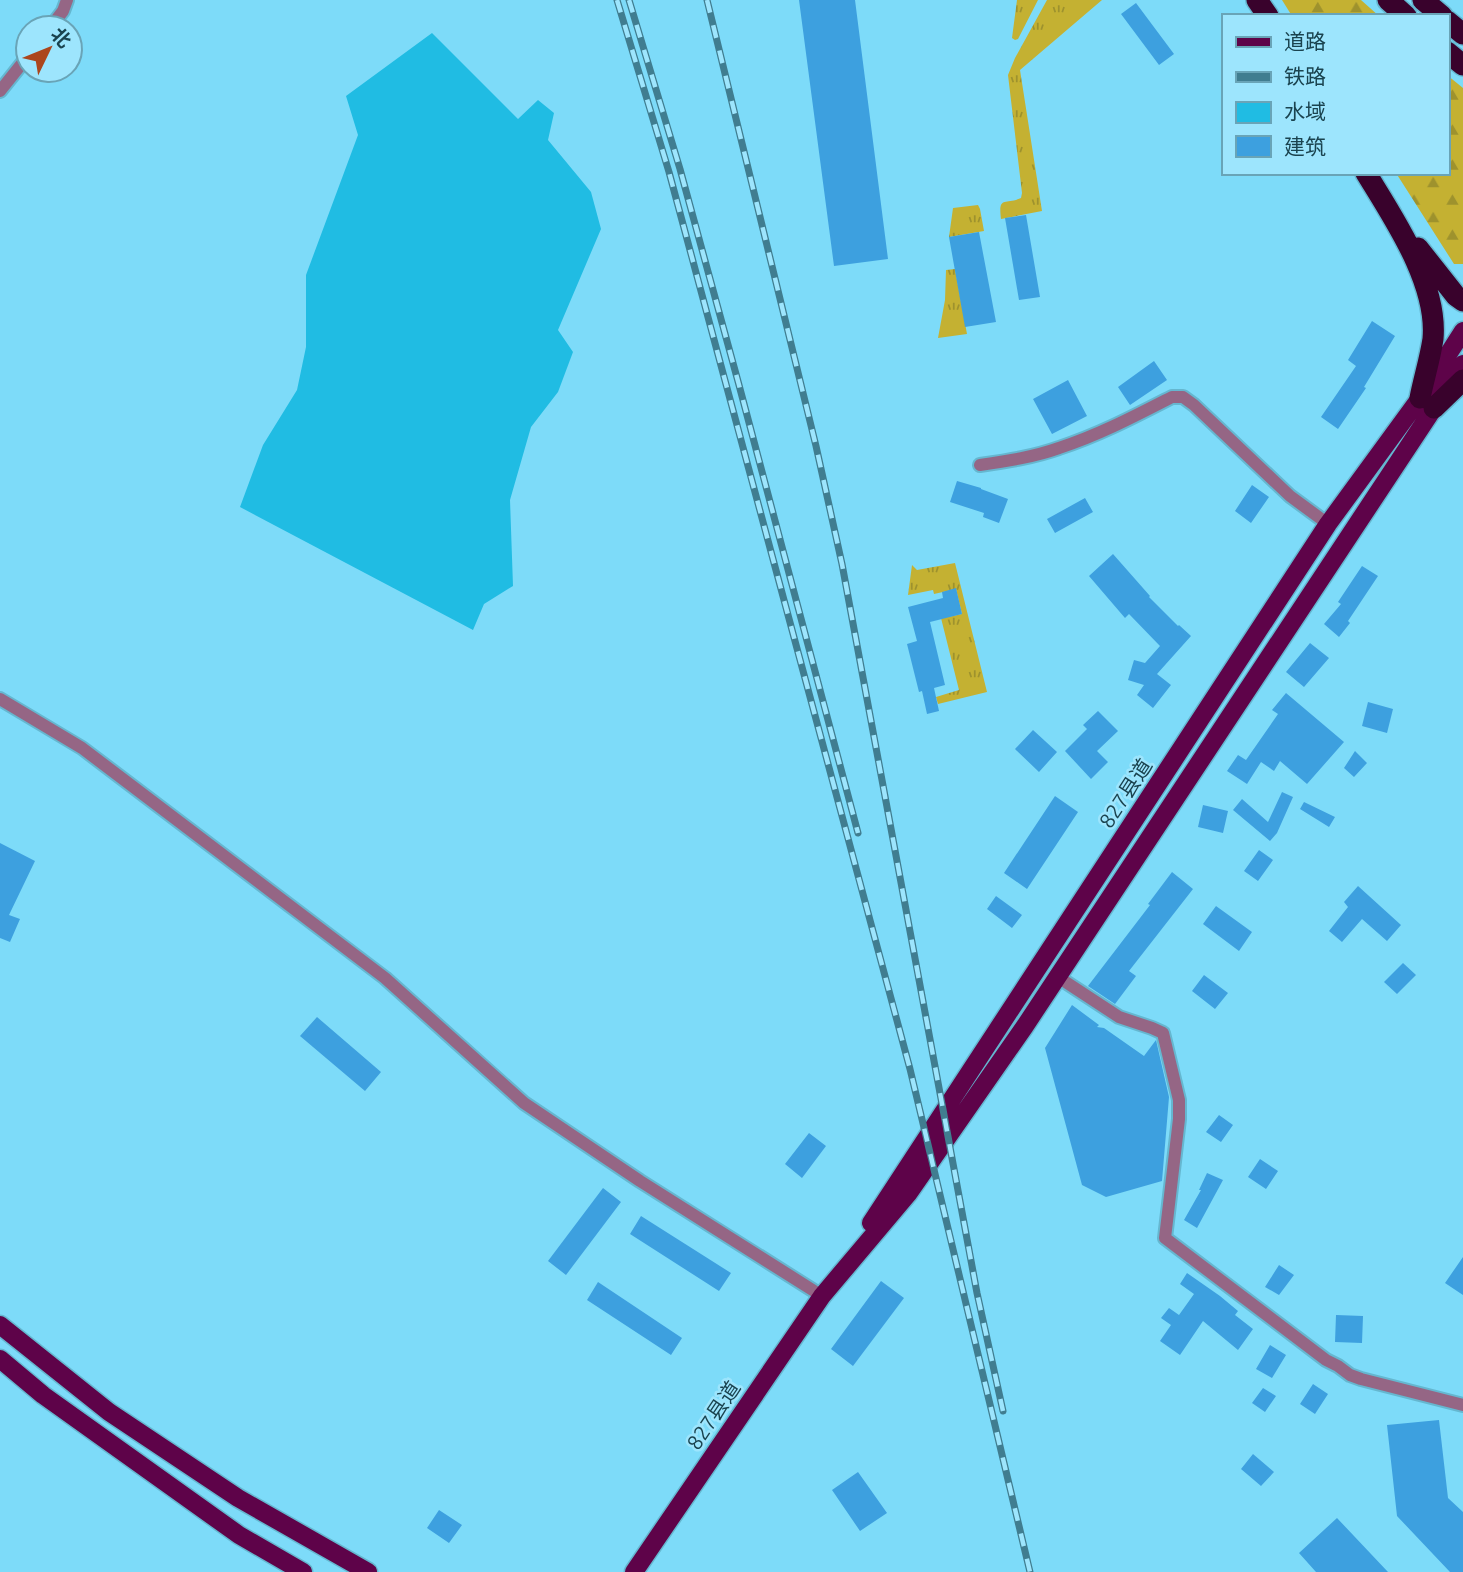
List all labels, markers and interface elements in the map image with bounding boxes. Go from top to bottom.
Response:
north arrow [14,14,84,84]
legend [1222,14,1449,175]
text: 北 [47,23,76,52]
text: 道路 [1284,29,1326,53]
text: 铁路 [1284,64,1326,88]
text: 水域 [1284,99,1326,123]
text: 建筑 [1284,134,1326,158]
street label: 827县道 [1094,754,1156,832]
street label: 827县道 [681,1376,745,1454]

